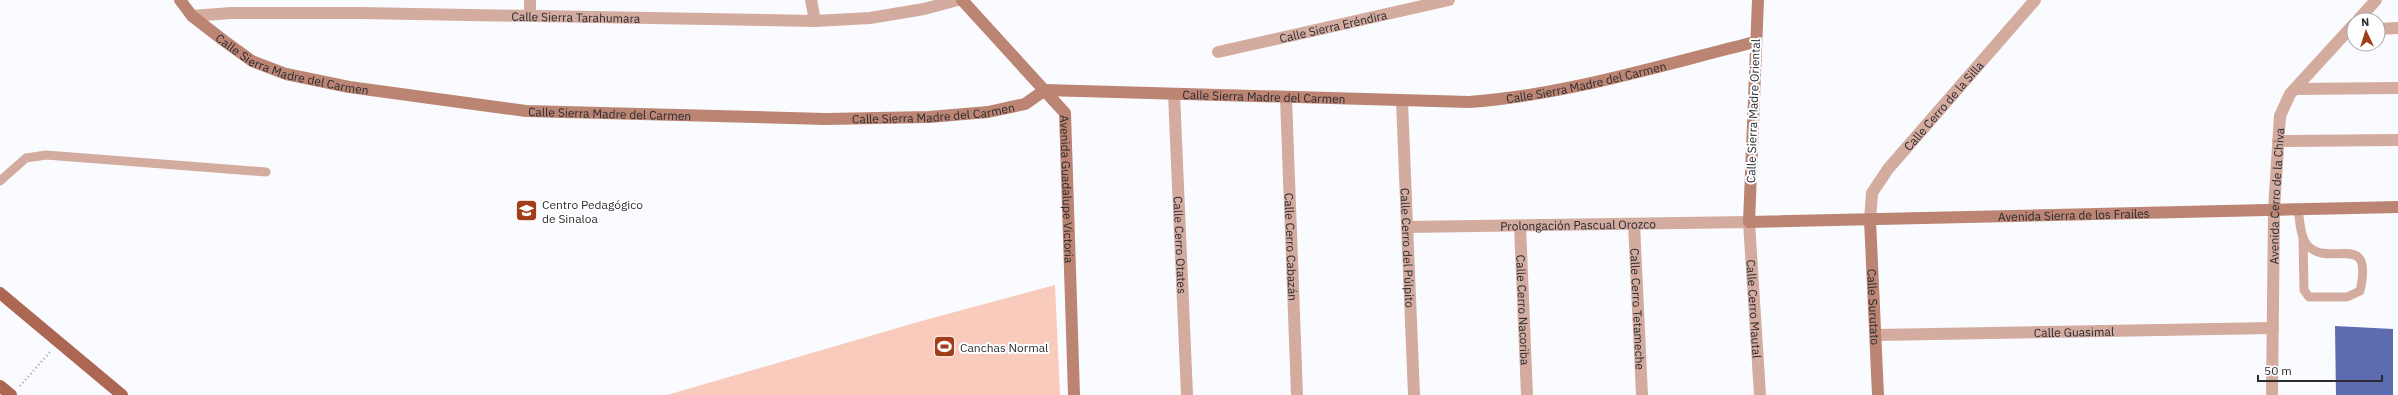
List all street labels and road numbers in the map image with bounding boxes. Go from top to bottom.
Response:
street label: Calle Sierra Eréndira [1278,7,1389,45]
street label: Calle Sierra Tarahumara [511,8,641,25]
street label: Calle Sierra Madre del Carmen [213,30,370,97]
street label: Calle Sierra Madre Oriental [1743,39,1763,183]
street label: Calle Cerro de la Silla [1900,57,1987,154]
street label: Calle Sierra Madre del Carmen [1505,58,1668,106]
street label: Calle Sierra Madre del Carmen [1182,86,1346,106]
street label: Calle Sierra Madre del Carmen [852,99,1016,126]
street label: Calle Sierra Madre del Carmen [528,104,691,123]
street label: Avenida Guadalupe Victoria [1058,115,1077,264]
street label: Avenida Cerro de la Chiva [2266,127,2287,264]
street label: Calle Cerro del Púlpito [1398,188,1418,308]
street label: Calle Cerro Cabazán [1282,193,1301,301]
street label: Calle Cerro Otates [1171,196,1190,294]
street label: Avenida Sierra de los Frailes [1998,205,2150,224]
street label: Prolongación Pascual Orozco [1500,216,1656,233]
street label: Calle Cerro Tetameche [1628,248,1648,371]
street label: Calle Cerro Nacoriba [1514,254,1533,366]
street label: Calle Cerro Mautal [1744,259,1765,359]
street label: Calle Surutato [1865,268,1883,346]
street label: Calle Guasimal [2034,323,2114,340]

